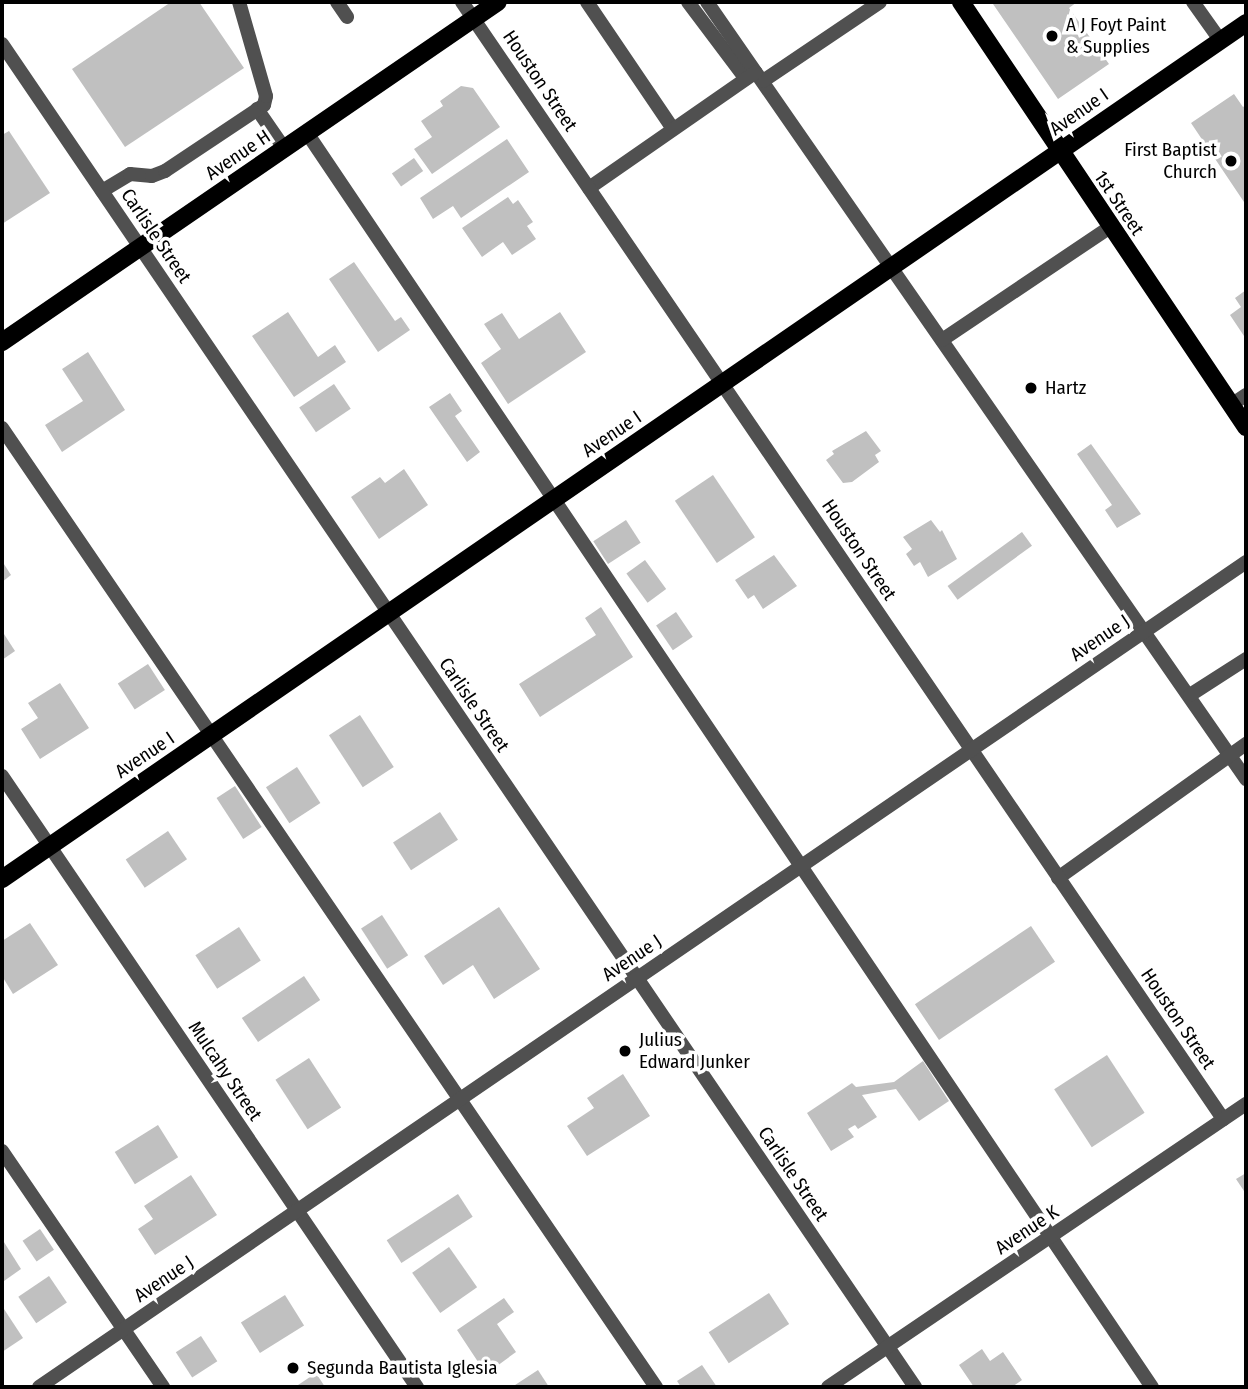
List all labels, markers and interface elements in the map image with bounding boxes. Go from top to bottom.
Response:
place label: A J Foyt Paint & Supplies [1066,14,1166,58]
street label: Houston Street [498,26,582,136]
marker: A J Foyt Paint & Supplies [1044,28,1060,44]
street label: Avenue I [1045,84,1113,140]
street label: Avenue H [201,125,275,185]
place label: First Baptist Church [1124,139,1217,183]
marker: First Baptist Church [1223,153,1239,169]
street label: 1st Street [1089,166,1149,240]
street label: Carlisle Street [116,185,196,287]
place label: Hartz [1045,377,1086,399]
marker: Hartz [1023,380,1039,396]
street label: Avenue I [578,406,646,462]
street label: Houston Street [817,495,901,605]
street label: Avenue J [1066,610,1134,666]
street label: Carlisle Street [434,654,514,756]
street label: Avenue I [111,727,179,783]
street label: Avenue J [598,930,666,986]
street label: Houston Street [1136,964,1220,1074]
street label: Mulcahy Street [183,1017,267,1125]
place label: Julius Edward Junker [639,1029,750,1073]
marker: Julius Edward Junker [617,1043,633,1059]
street label: Carlisle Street [753,1123,833,1225]
street label: Avenue K [991,1201,1063,1259]
street label: Avenue J [130,1251,198,1307]
place label: Segunda Bautista Iglesia [307,1357,497,1379]
marker: Segunda Bautista Iglesia [285,1360,301,1376]

